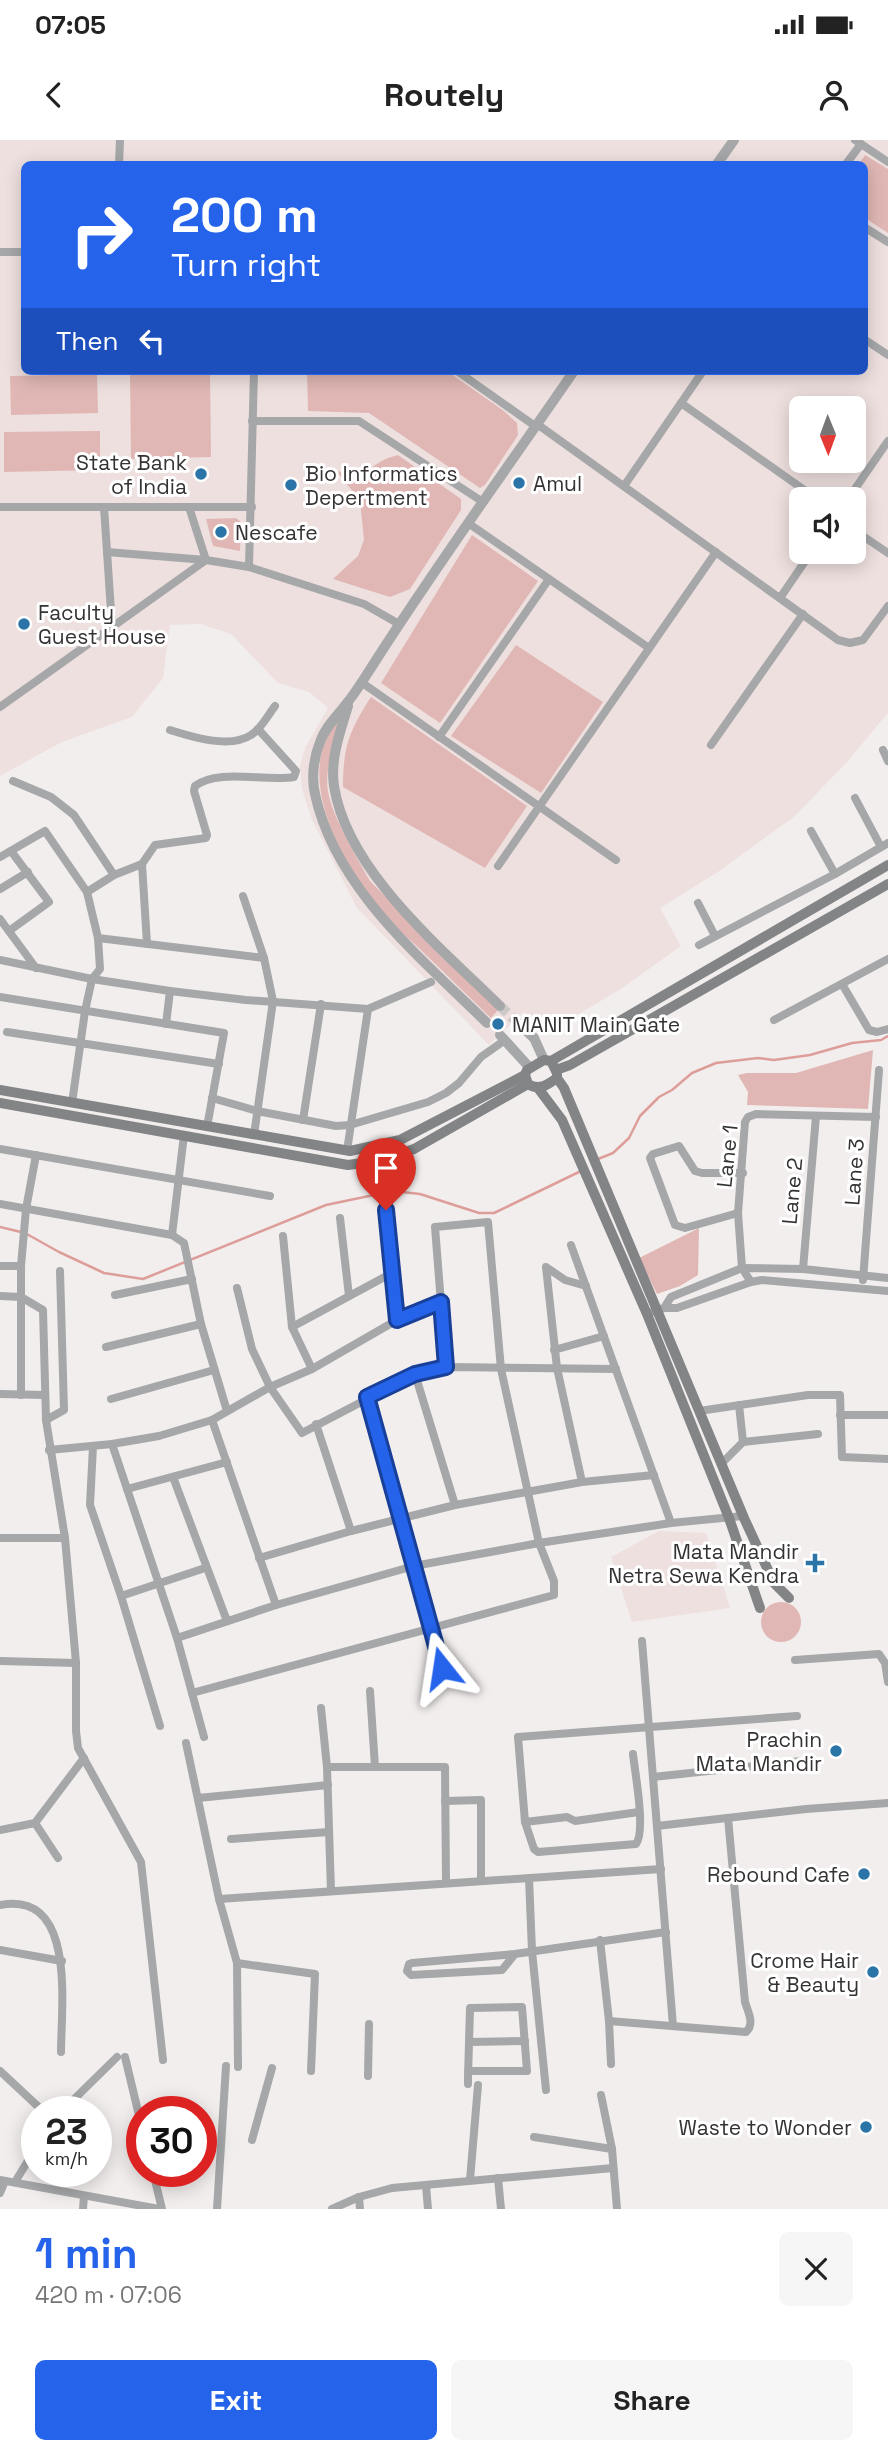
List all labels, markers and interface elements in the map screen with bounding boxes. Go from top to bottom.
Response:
text: 07:05 [35,8,106,42]
text: Routely [384,75,504,115]
icon: back [35,76,73,114]
icon: person [815,76,853,114]
text: 200 m [171,184,318,246]
icon: right [56,189,147,280]
text: Turn right [171,245,321,285]
icon: left [133,322,171,360]
text: Then [56,324,119,358]
north arrow [789,396,866,472]
map controls [789,396,866,564]
place label: State Bank of India [76,449,187,500]
place label: Bio Informatics Depertment [305,460,458,511]
marker: State Bank of India [193,466,209,482]
place label: Amul [533,470,582,497]
marker: Amul [511,475,527,491]
marker: Bio Informatics Depertment [283,477,299,493]
button: sound [789,487,866,564]
place label: Nescafe [235,519,318,546]
marker: Nescafe [213,524,229,540]
place label: Faculty Guest House [38,599,166,650]
marker: Faculty Guest House [16,616,32,632]
place label: MANIT Main Gate [512,1011,680,1038]
marker: MANIT Main Gate [490,1016,506,1032]
street label: Lane 1 [710,1123,744,1189]
pin [356,1138,416,1210]
street label: Lane 3 [838,1138,870,1206]
icon: arrive [367,1149,405,1187]
street label: Lane 2 [776,1156,808,1226]
place label: Mata Mandir Netra Sewa Kendra [608,1538,799,1589]
marker: Mata Mandir Netra Sewa Kendra [805,1553,825,1573]
position arrow [405,1631,479,1705]
place label: Prachin Mata Mandir [696,1726,822,1777]
marker: Prachin Mata Mandir [828,1743,844,1759]
place label: Rebound Cafe [707,1861,850,1888]
marker: Rebound Cafe [856,1866,872,1882]
place label: Crome Hair & Beauty [750,1947,859,1998]
marker: Crome Hair & Beauty [865,1964,881,1980]
speed limit sign: 30 [126,2096,217,2187]
text: 23 [45,2110,88,2154]
place label: Waste to Wonder [679,2114,852,2141]
marker: Waste to Wonder [858,2119,874,2135]
text: km/h [45,2147,88,2170]
text: 1 min [35,2227,138,2280]
button: close [779,2232,853,2306]
text: 420 m · 07:06 [35,2280,182,2310]
button: Exit [35,2360,437,2440]
button: Share [451,2360,853,2440]

